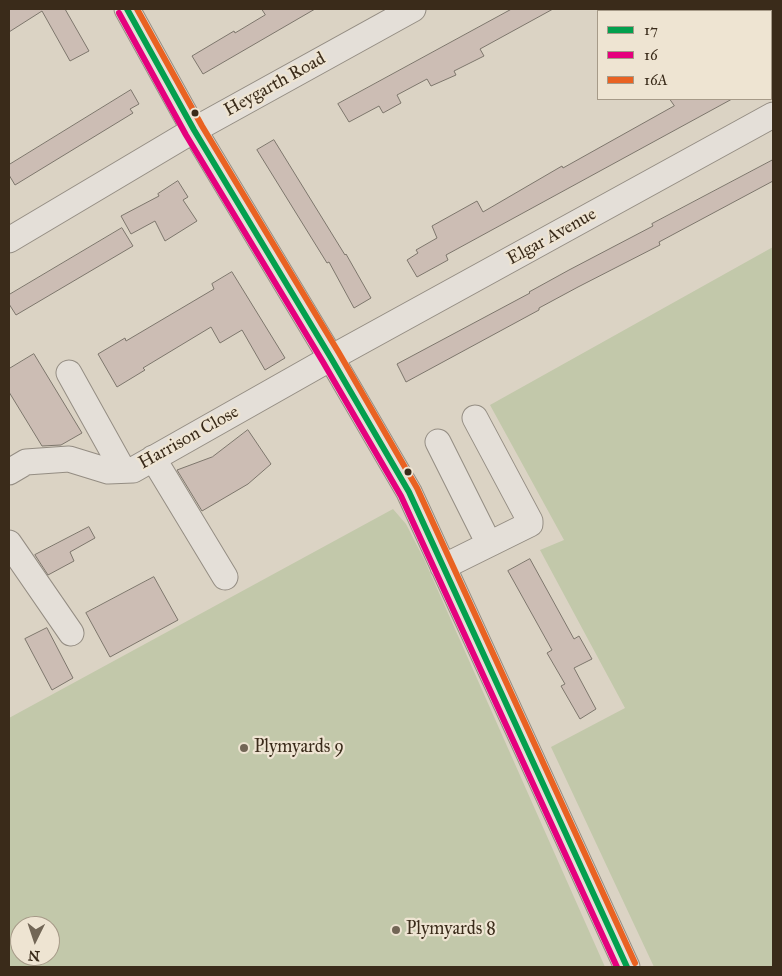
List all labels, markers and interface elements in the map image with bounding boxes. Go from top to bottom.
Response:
legend [597,10,772,100]
text: 17 [644,21,658,39]
text: 16 [644,46,658,64]
street label: Heygarth Road [221,48,329,122]
text: 16A [644,71,668,89]
unlabelled marker [190,108,200,118]
street label: Elgar Avenue [504,204,600,270]
street label: Harrison Close [135,402,243,474]
unlabelled marker [403,467,413,477]
place label: Plymyards 9 [254,737,344,759]
marker: Plymyards 9 [238,742,250,754]
north arrow [10,916,60,966]
place label: Plymyards 8 [406,919,496,941]
marker: Plymyards 8 [390,924,402,936]
text: N [27,947,41,964]

